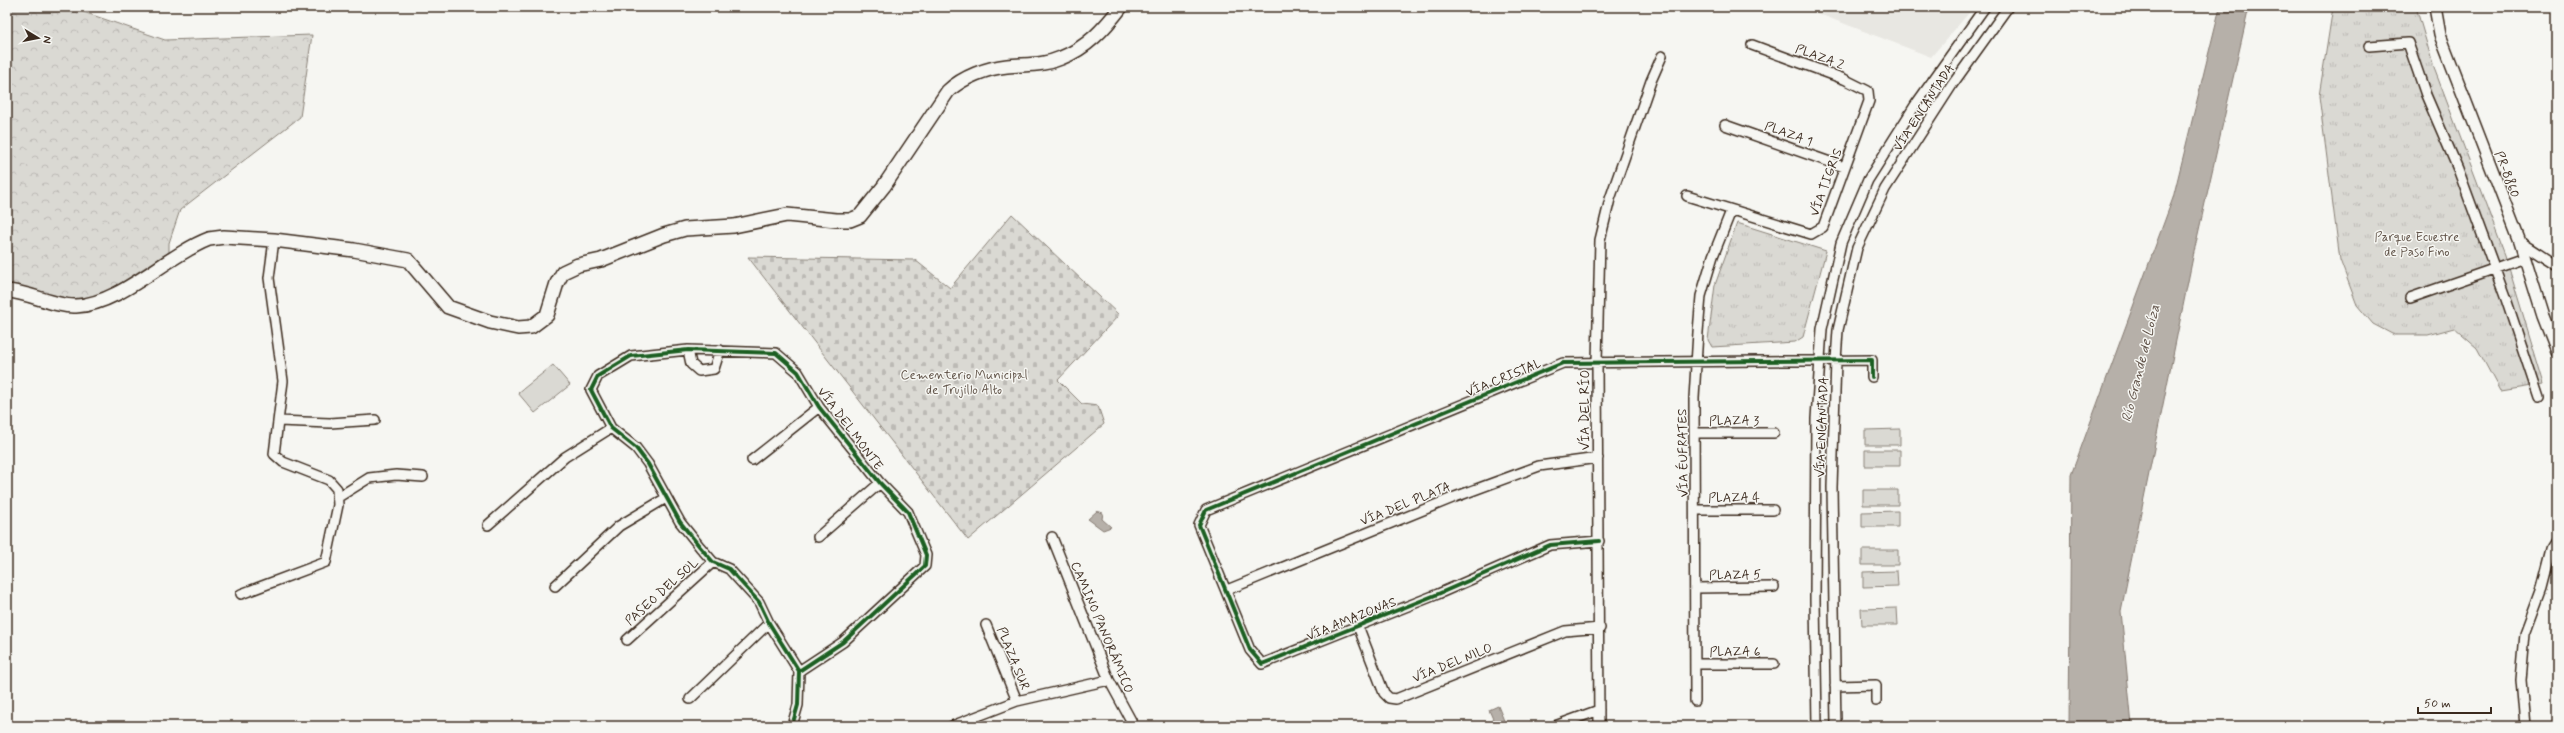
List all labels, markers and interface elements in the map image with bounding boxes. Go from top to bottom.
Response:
north arrow [18,18,58,58]
text: N [39,35,54,44]
street label: PLAZA 2 [1793,41,1847,74]
street label: VÍA ENCANTADA [1889,60,1959,155]
street label: PLAZA 1 [1762,118,1815,151]
street label: VÍA TIGRIS [1805,146,1847,219]
street label: PR-8860 [2490,149,2523,200]
park label: Parque Ecuestre de Paso Fino [2375,229,2459,261]
water label: Río Grande de Loíza [2118,303,2164,424]
street label: VÍA CRISTAL [1463,354,1544,401]
park label: Cementerio Municipal de Trujillo Alto [900,367,1028,399]
street label: VÍA DEL RÍO [1576,370,1594,450]
street label: VÍA ENCANTADA [1811,376,1833,478]
street label: VÍA DEL MONTE [813,383,888,474]
street label: VÍA ÉUFRATES [1673,408,1693,498]
street label: PLAZA 3 [1709,413,1759,430]
street label: VÍA DEL PLATA [1357,478,1453,530]
street label: PLAZA 4 [1708,490,1760,507]
street label: PASEO DEL SOL [622,555,702,630]
street label: CAMINO PANORÁMICO [1066,559,1138,696]
street label: PLAZA 5 [1709,567,1761,584]
street label: VÍA AMAZONAS [1304,593,1399,645]
street label: PLAZA SUR [992,624,1033,693]
street label: VÍA DEL NILO [1410,639,1495,687]
street label: PLAZA 6 [1710,644,1761,661]
scale bar [2418,689,2491,715]
text: 50 m [2424,696,2451,712]

